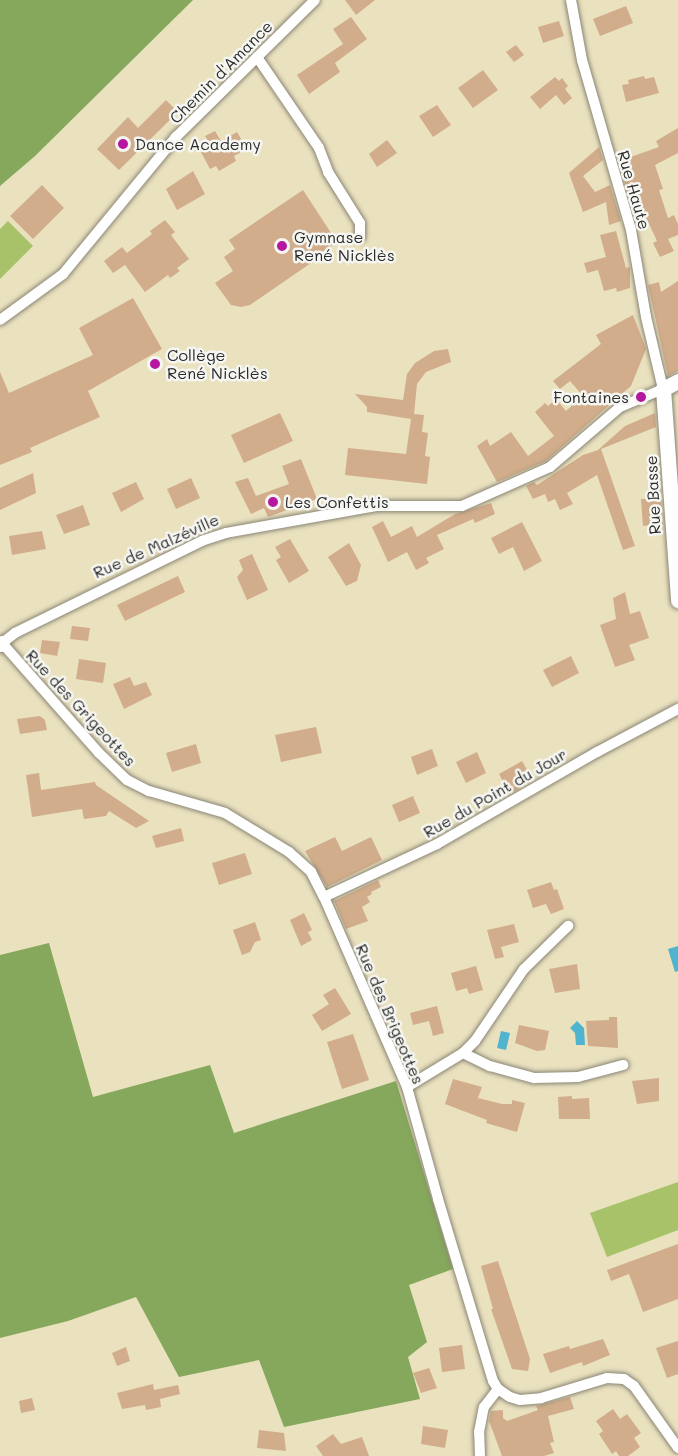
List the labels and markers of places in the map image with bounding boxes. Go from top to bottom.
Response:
place label: Dance Academy [135,134,261,154]
marker: Dance Academy [116,137,130,151]
place label: Gymnase René Nicklès [294,227,395,265]
marker: Gymnase René Nicklès [275,239,289,253]
place label: Collège René Nicklès [167,345,268,383]
marker: Collège René Nicklès [148,357,162,371]
place label: Fontaines [553,387,629,407]
marker: Fontaines [634,390,648,404]
place label: Les Confettis [285,492,389,512]
marker: Les Confettis [266,495,280,509]

